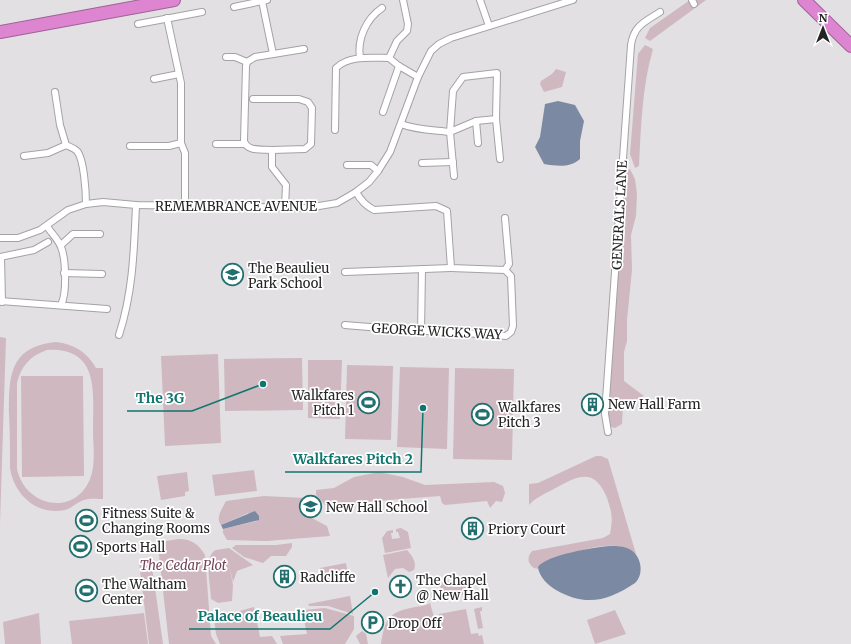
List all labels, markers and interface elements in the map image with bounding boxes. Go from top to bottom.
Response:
north arrow [803,8,843,48]
text: N [819,11,828,25]
street label: GENERALS LANE [608,159,631,270]
street label: REMEMBRANCE AVENUE [155,198,318,215]
place label: The Beaulieu Park School [248,260,329,292]
school or university icon: The Beaulieu Park School [220,262,246,288]
street label: GEORGE WICKS WAY [371,320,503,343]
callout: The 3G [127,385,192,411]
place label: Walkfares Pitch 1 [290,387,354,419]
text: The 3G [136,389,185,407]
sports icon: Walkfares Pitch 1 [356,389,382,415]
building icon: New Hall Farm [579,391,605,417]
place label: New Hall Farm [608,396,701,413]
place label: Walkfares Pitch 3 [497,399,561,431]
sports icon: Walkfares Pitch 3 [470,401,496,427]
callout: Walkfares Pitch 2 [285,446,421,472]
text: Walkfares Pitch 2 [292,450,413,468]
school or university icon: New Hall School [298,494,324,520]
place label: New Hall School [326,499,428,516]
place label: Fitness Suite & Changing Rooms [102,505,210,537]
sports icon: Fitness Suite & Changing Rooms [74,507,100,533]
building icon: Priory Court [460,516,486,542]
place label: Priory Court [488,521,565,538]
sports icon: Sports Hall [68,534,94,560]
place label: Sports Hall [96,539,165,556]
park label: The Cedar Plot [140,557,227,574]
building icon: Radcliffe [271,564,297,590]
place label: Radcliffe [300,569,356,586]
place label: The Chapel @ New Hall [416,572,489,604]
church icon: The Chapel @ New Hall [388,574,414,600]
place label: The Waltham Center [102,576,186,608]
sports icon: The Waltham Center [74,578,100,604]
callout: Palace of Beaulieu [189,603,330,629]
text: Palace of Beaulieu [198,607,322,625]
parking icon: Drop Off [360,610,386,636]
place label: Drop Off [388,615,442,632]

